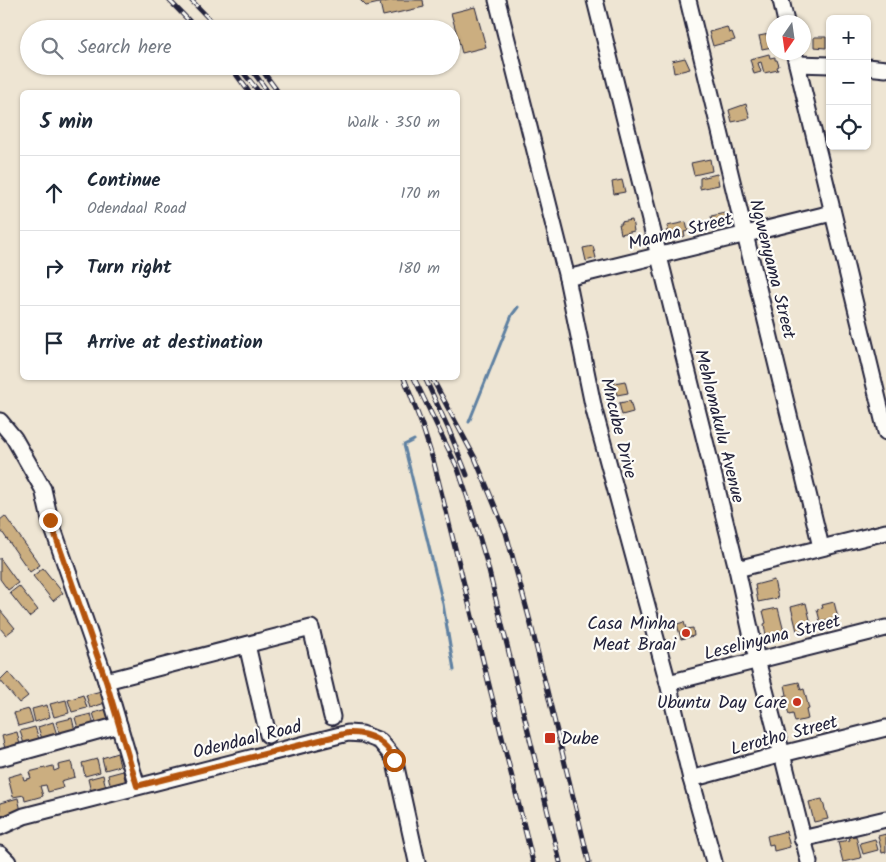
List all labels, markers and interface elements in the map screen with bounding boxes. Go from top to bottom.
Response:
north arrow [766,15,811,60]
map controls [826,15,871,150]
button: + [826,15,871,60]
search box [20,20,460,75]
text: Search here [78,33,172,63]
icon: search [38,34,66,62]
button: − [826,60,871,105]
button: locate [826,105,871,150]
text: 5 min [40,106,93,139]
text: Walk · 350 m [347,110,440,135]
text: Continue [87,166,160,196]
icon: ahead [40,179,68,207]
text: 170 m [400,181,440,206]
text: Odendaal Road [87,196,186,221]
street label: Ngwenyama Street [740,196,803,343]
street label: Maama Street [625,205,737,259]
text: Turn right [87,253,172,283]
icon: right [40,254,68,282]
text: 180 m [398,256,440,281]
text: Arrive at destination [87,328,263,358]
icon: arrive [40,329,68,357]
street label: Mehlomakulu Avenue [685,346,752,506]
street label: Mncube Drive [591,375,644,482]
route end [39,509,62,532]
street label: Leselinyana Street [701,607,845,669]
place label: Casa Minha Meat Braai [587,610,677,660]
marker: Casa Minha Meat Braai [680,627,692,639]
place label: Ubuntu Day Care [657,689,787,718]
marker: Ubuntu Day Care [791,696,803,708]
street label: Lerotho Street [728,708,842,765]
street label: Odendaal Road [190,713,306,768]
place label: Dube [561,725,599,754]
marker: Dube [543,731,557,745]
route start [383,749,406,772]

